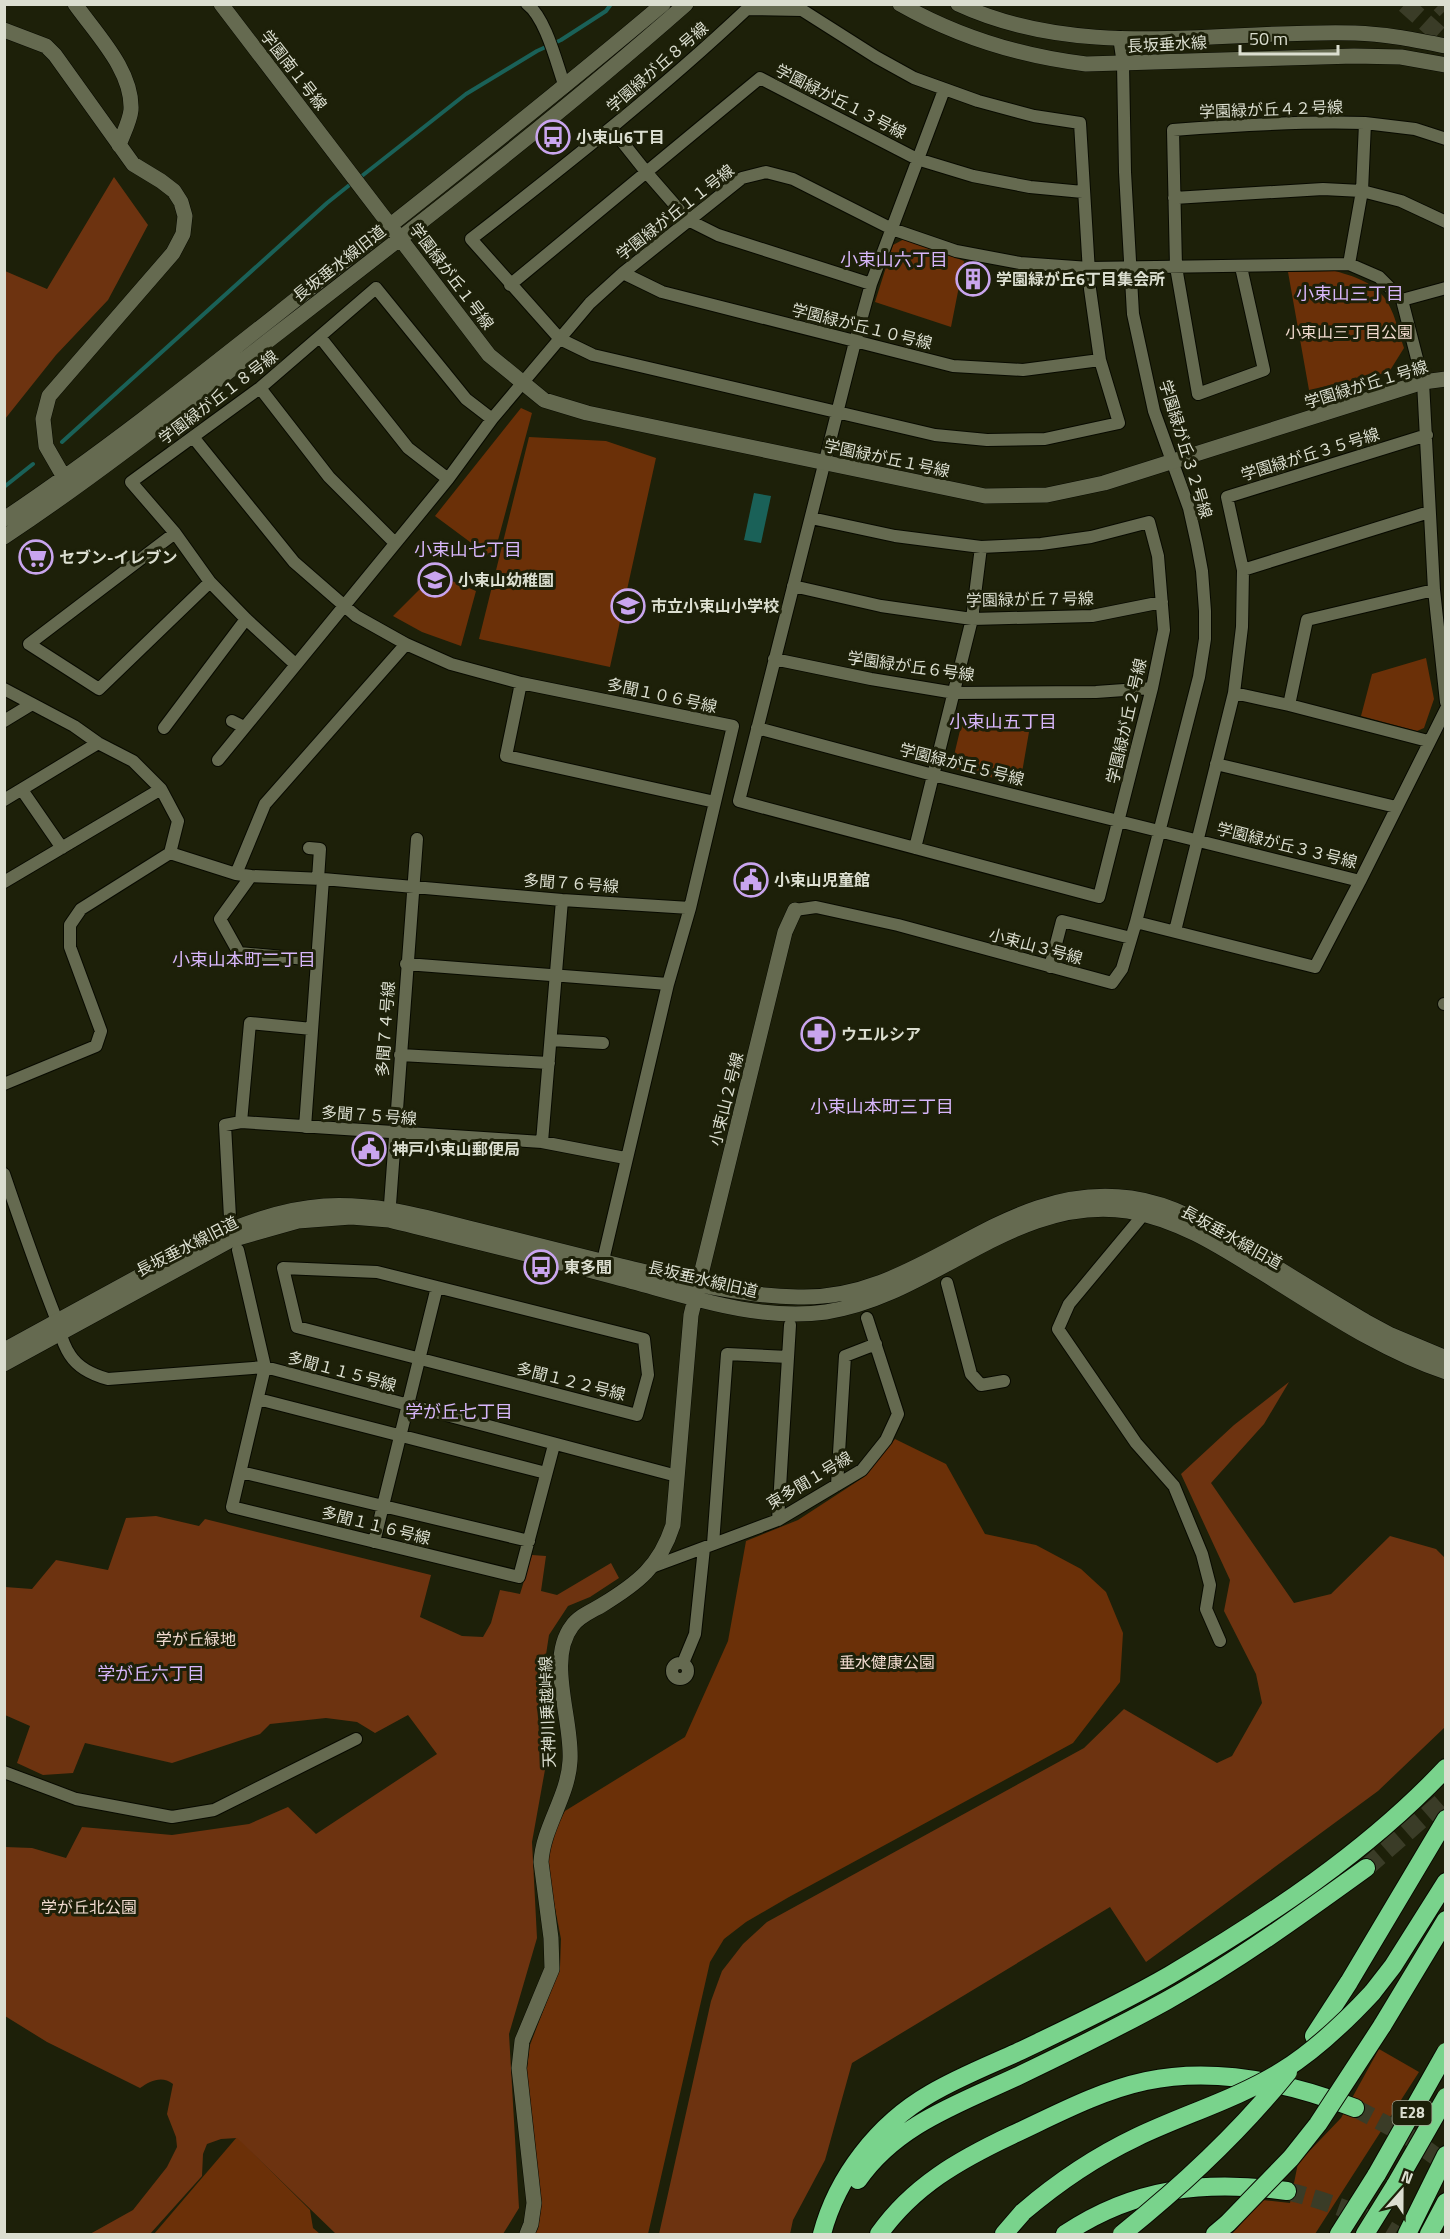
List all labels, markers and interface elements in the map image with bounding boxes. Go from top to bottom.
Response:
street label: 学園緑が丘８号線 [601,16,713,118]
scale bar [1240,18,1338,56]
street label: 学園南１号線 [255,25,333,115]
text: 50 m [1249,25,1288,52]
street label: 長坂垂水線 [1126,30,1208,58]
street label: 学園緑が丘１３号線 [771,58,911,144]
street label: 学園緑が丘４２号線 [1199,94,1343,124]
bus stop icon: 小束山6丁目 [535,119,571,155]
place label: 小束山6丁目 [576,125,665,149]
street label: 学園緑が丘１１号線 [611,158,739,266]
street label: 学園緑が丘１号線 [404,218,500,334]
street label: 長坂垂水線旧道 [287,219,391,307]
district label: 小束山六丁目 [840,246,948,273]
building icon: 学園緑が丘6丁目集会所 [955,261,991,297]
place label: 学園緑が丘6丁目集会所 [996,267,1165,291]
district label: 小束山三丁目 [1296,280,1404,307]
street label: 学園緑が丘１０号線 [789,297,935,355]
park label: 小束山三丁目公園 [1285,320,1413,344]
street label: 学園緑が丘１８号線 [153,344,283,450]
street label: 学園緑が丘１号線 [1301,354,1431,414]
street label: 学園緑が丘３２号線 [1153,377,1219,521]
street label: 学園緑が丘３５号線 [1238,421,1382,487]
street label: 学園緑が丘１号線 [822,433,952,483]
district label: 小束山七丁目 [414,536,522,563]
supermarket icon: セブン-イレブン [18,539,54,575]
place label: セブン-イレブン [59,545,178,569]
school or university icon: 小束山幼稚園 [417,562,453,598]
place label: 小束山幼稚園 [458,568,554,592]
street label: 学園緑が丘７号線 [966,586,1094,612]
school or university icon: 市立小束山小学校 [610,588,646,624]
place label: 市立小束山小学校 [651,594,779,618]
street label: 学園緑が丘６号線 [846,645,976,687]
street label: 学園緑が丘２号線 [1100,656,1152,786]
street label: 多聞１０６号線 [605,672,719,718]
district label: 小束山五丁目 [949,708,1057,735]
street label: 学園緑が丘５号線 [897,737,1027,791]
street label: 学園緑が丘３３号線 [1214,816,1360,874]
public building icon: 小束山児童館 [733,862,769,898]
street label: 多聞７６号線 [522,868,620,898]
place label: 小束山児童館 [774,868,870,892]
street label: 小束山３号線 [987,922,1085,970]
district label: 小束山本町二丁目 [172,946,316,973]
street label: 多聞７４号線 [370,980,400,1078]
pharmacy icon: ウエルシア [800,1016,836,1052]
place label: ウエルシア [841,1022,921,1046]
street label: 小束山２号線 [703,1050,749,1148]
district label: 小束山本町三丁目 [810,1093,954,1120]
street label: 多聞７５号線 [320,1100,418,1130]
public building icon: 神戸小束山郵便局 [351,1131,387,1167]
place label: 神戸小束山郵便局 [392,1137,520,1161]
street label: 長坂垂水線旧道 [1177,1199,1287,1275]
street label: 長坂垂水線旧道 [132,1210,242,1282]
bus stop icon: 東多聞 [523,1249,559,1285]
place label: 東多聞 [564,1255,612,1279]
street label: 長坂垂水線旧道 [646,1255,760,1303]
street label: 多聞１１５号線 [285,1345,399,1397]
street label: 多聞１２２号線 [514,1356,628,1406]
district label: 学が丘七丁目 [405,1398,513,1425]
street label: 東多聞１号線 [762,1445,856,1515]
street label: 多聞１１６号線 [319,1500,433,1550]
park label: 学が丘緑地 [156,1627,236,1651]
park label: 垂水健康公園 [839,1650,935,1674]
street label: 天神川乗越峠線 [533,1656,561,1768]
district label: 学が丘六丁目 [97,1660,205,1687]
park label: 学が丘北公園 [41,1895,137,1919]
road number: E28 [1392,2101,1432,2125]
north arrow [1372,2161,1432,2221]
text: N [1398,2164,1417,2190]

